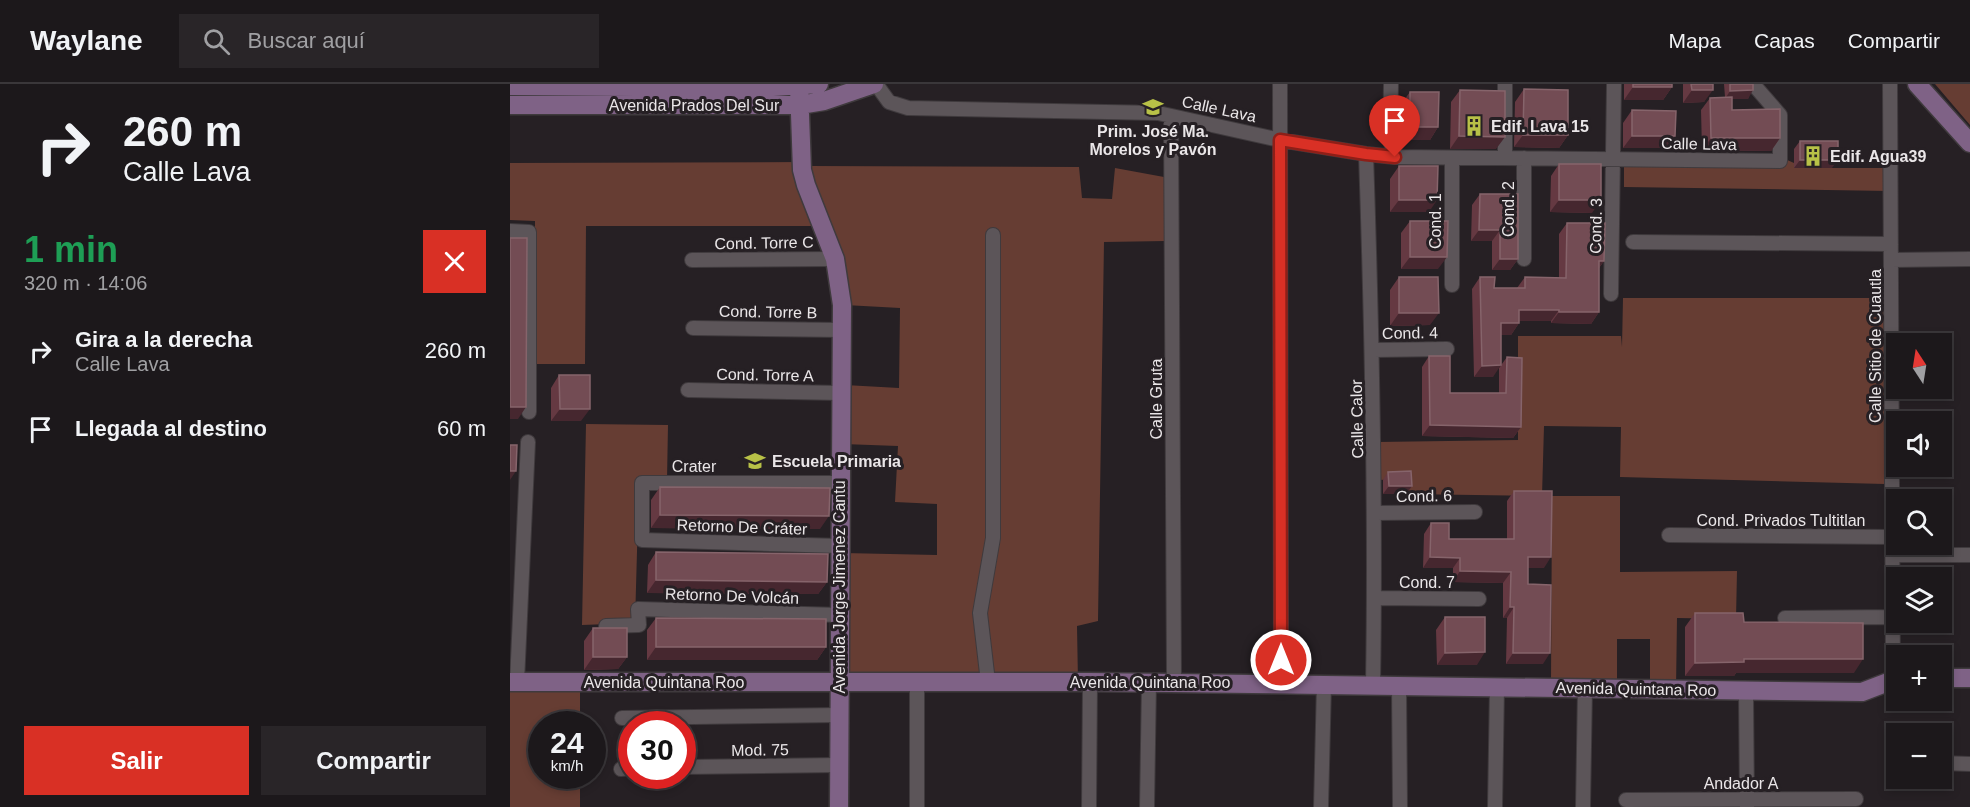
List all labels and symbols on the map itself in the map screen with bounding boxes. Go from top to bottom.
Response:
street label: Calle Lava [1180,93,1258,125]
school or university icon: Prim. José Ma. Morelos y Pavón [1141,95,1165,119]
pin [1369,95,1420,157]
street label: Avenida Prados Del Sur [609,97,780,114]
building icon: Edif. Lava 15 [1462,114,1486,138]
place label: Edif. Lava 15 [1491,118,1589,135]
place label: Prim. José Ma. Morelos y Pavón [1089,123,1217,158]
street label: Calle Lava [1661,135,1737,153]
building icon: Edif. Agua39 [1801,144,1825,168]
place label: Edif. Agua39 [1830,148,1926,165]
street label: Cond. 2 [1500,181,1517,237]
street label: Cond. 1 [1427,193,1444,249]
street label: Cond. 3 [1587,198,1605,254]
street label: Cond. Torre C [714,234,814,252]
street label: Calle Sitio de Cuautla [1867,269,1884,423]
street label: Cond. Torre B [719,303,817,321]
street label: Cond. 4 [1382,324,1438,342]
north arrow [1886,333,1952,399]
street label: Calle Gruta [1148,358,1165,439]
street label: Cond. Torre A [716,366,814,384]
street label: Calle Calor [1348,379,1366,459]
school or university icon: Escuela Primaria [743,449,767,473]
place label: Escuela Primaria [772,453,901,470]
street label: Crater [672,458,717,475]
street label: Avenida Jorge Jimenez Cantu [831,480,848,694]
street label: Cond. 6 [1396,487,1452,505]
street label: Cond. Privados Tultitlan [1697,512,1865,529]
street label: Retorno De Cráter [676,516,808,538]
street label: Cond. 7 [1399,574,1455,591]
street label: Retorno De Volcán [665,585,799,607]
position arrow [1249,628,1313,692]
street label: Avenida Quintana Roo [584,674,744,691]
street label: Avenida Quintana Roo [1070,674,1230,691]
street label: Avenida Quintana Roo [1556,679,1717,699]
speed limit sign: 30 [618,711,696,789]
street label: Mod. 75 [731,741,789,759]
street label: Andador A [1704,775,1779,792]

